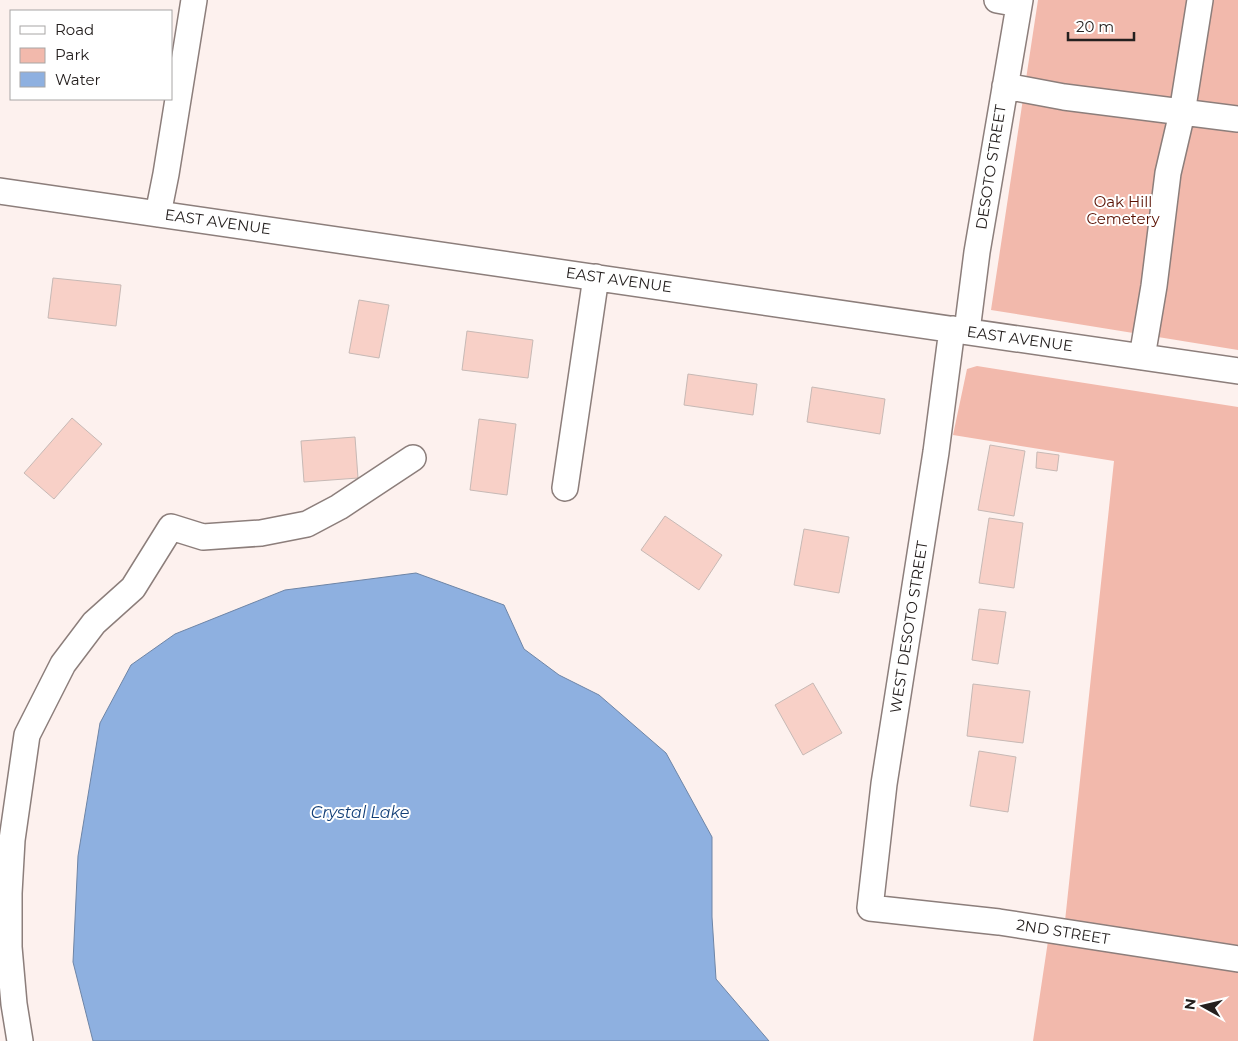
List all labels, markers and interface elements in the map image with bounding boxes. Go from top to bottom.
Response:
legend [10,10,172,100]
scale bar [1068,10,1134,42]
text: 20 m [1076,17,1114,36]
text: Road [55,20,94,39]
text: Park [55,45,89,64]
text: Water [55,70,101,89]
street label: DESOTO STREET [971,103,1010,231]
park label: Oak Hill Cemetery [1086,192,1160,228]
street label: EAST AVENUE [164,205,272,238]
street label: EAST AVENUE [565,263,673,296]
street label: EAST AVENUE [966,322,1074,355]
street label: WEST DESOTO STREET [885,539,932,715]
water label: Crystal Lake [311,803,409,822]
street label: 2ND STREET [1015,915,1111,948]
north arrow [1178,981,1228,1031]
text: N [1180,997,1200,1011]

